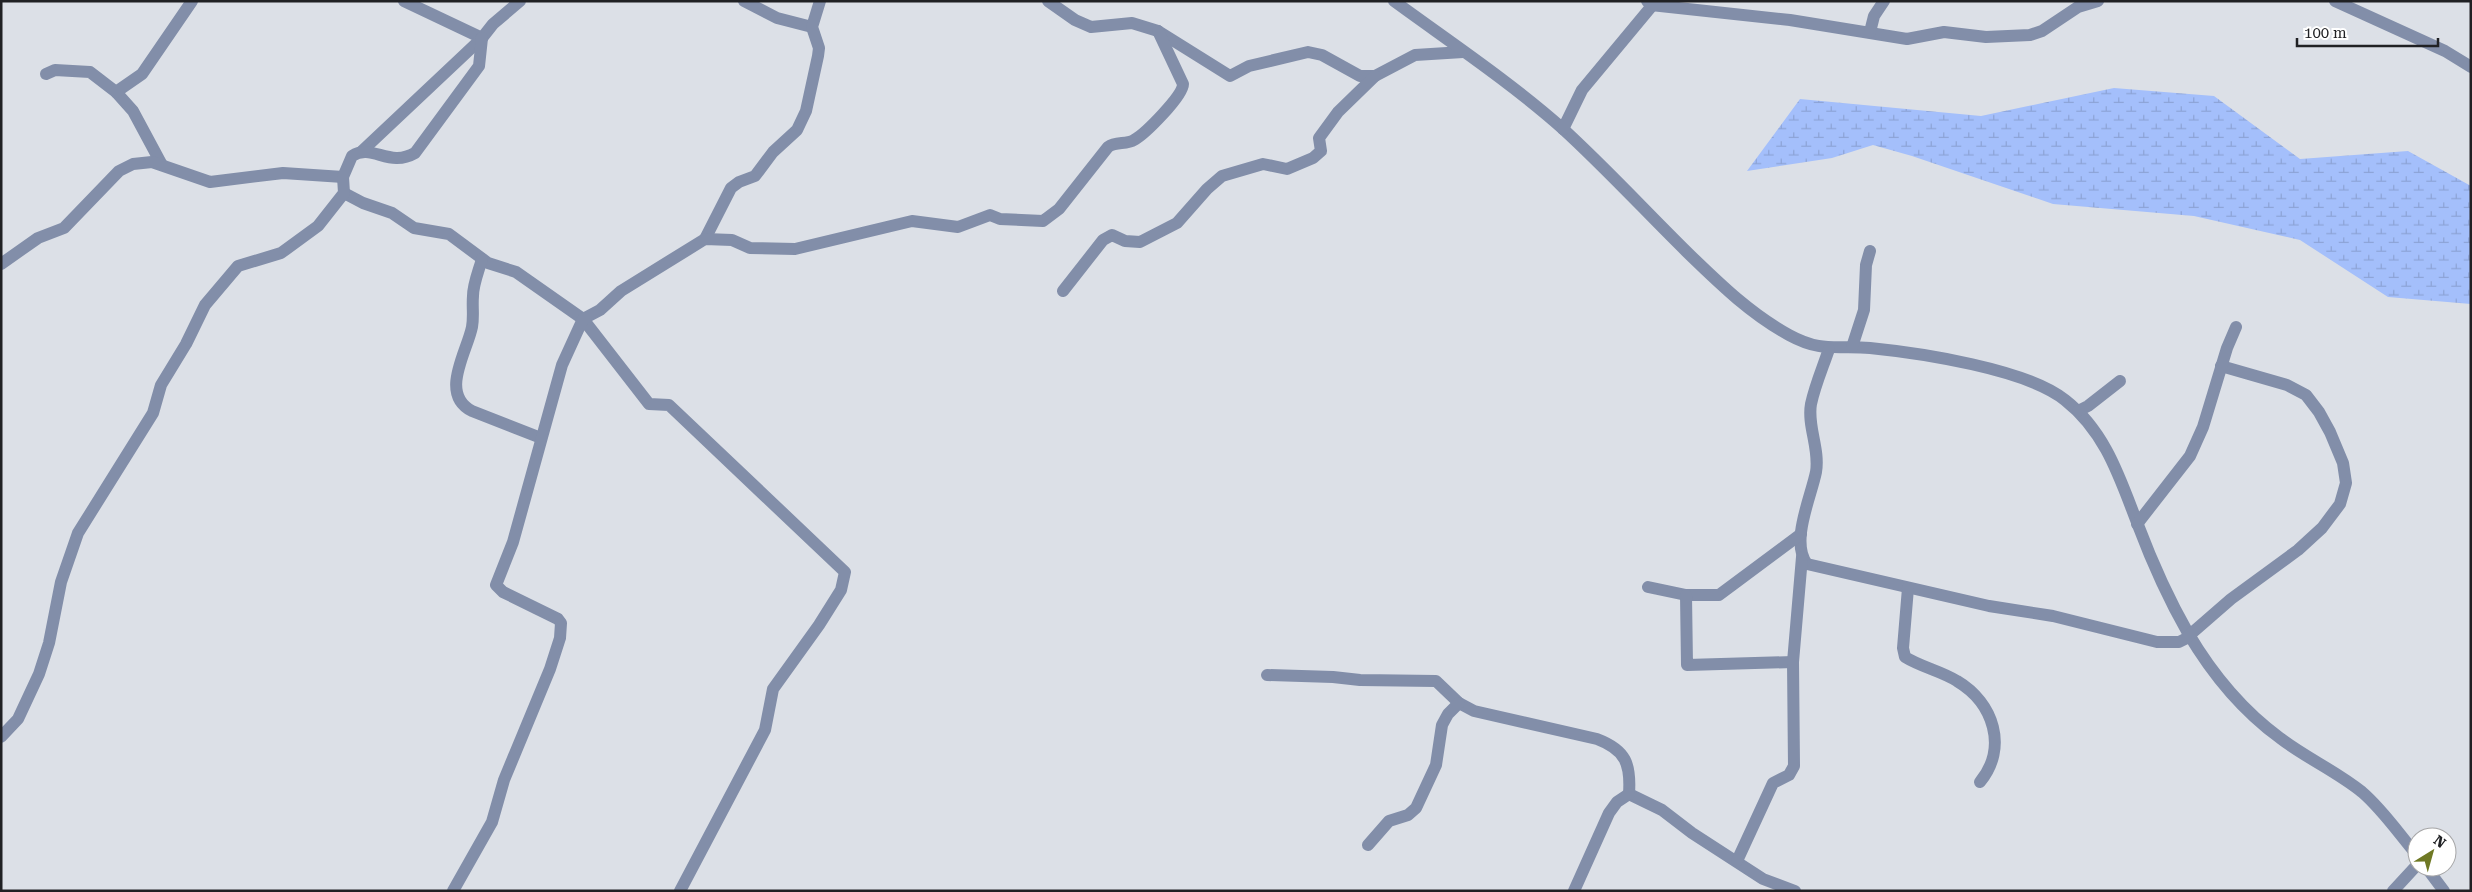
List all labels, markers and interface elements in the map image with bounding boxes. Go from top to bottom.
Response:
scale bar [2297,15,2438,47]
text: 100 m [2304,24,2347,42]
north arrow [2407,827,2457,877]
text: N [2431,832,2449,851]

